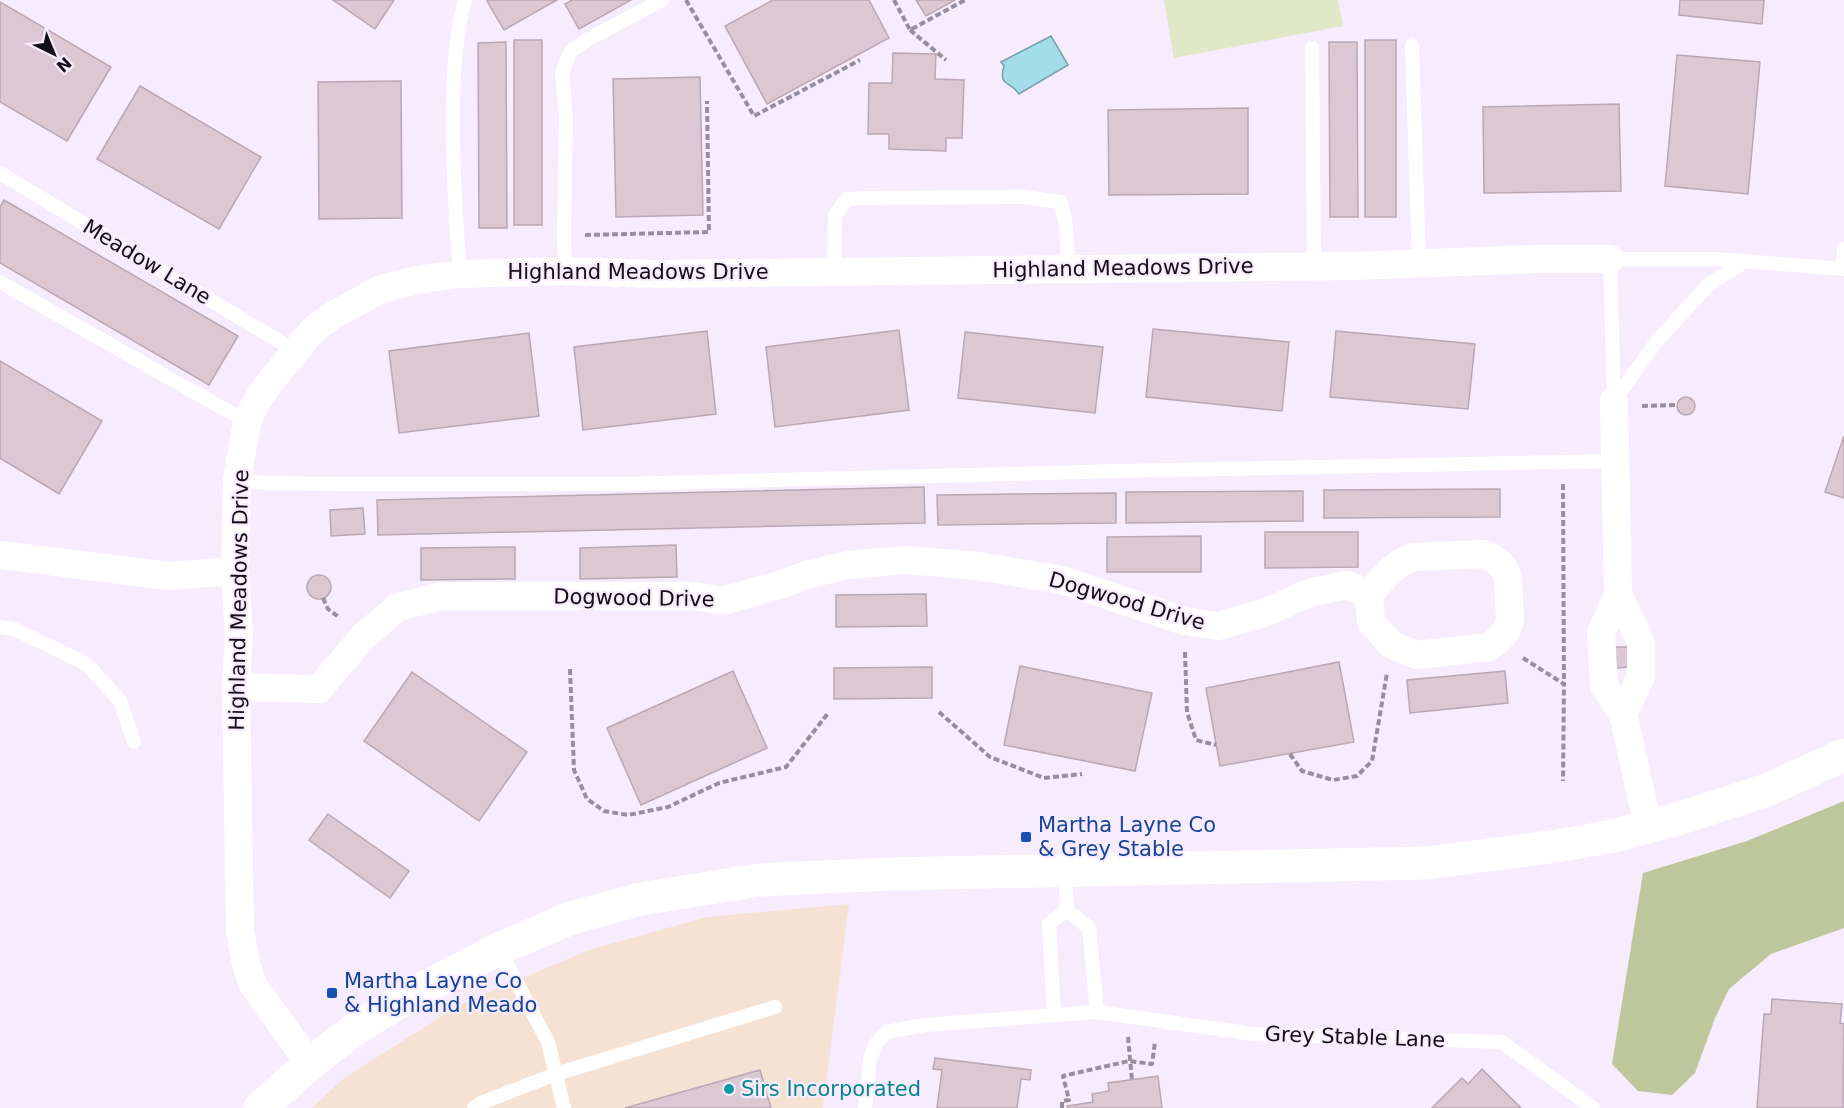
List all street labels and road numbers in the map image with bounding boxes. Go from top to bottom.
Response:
street label: Meadow Lane [79,214,215,310]
street label: Highland Meadows Drive [992,254,1254,282]
street label: Highland Meadows Drive [507,260,769,284]
street label: Highland Meadows Drive [225,469,253,731]
street label: Dogwood Drive [1046,567,1208,635]
street label: Dogwood Drive [553,585,715,611]
street label: Grey Stable Lane [1264,1022,1446,1052]

